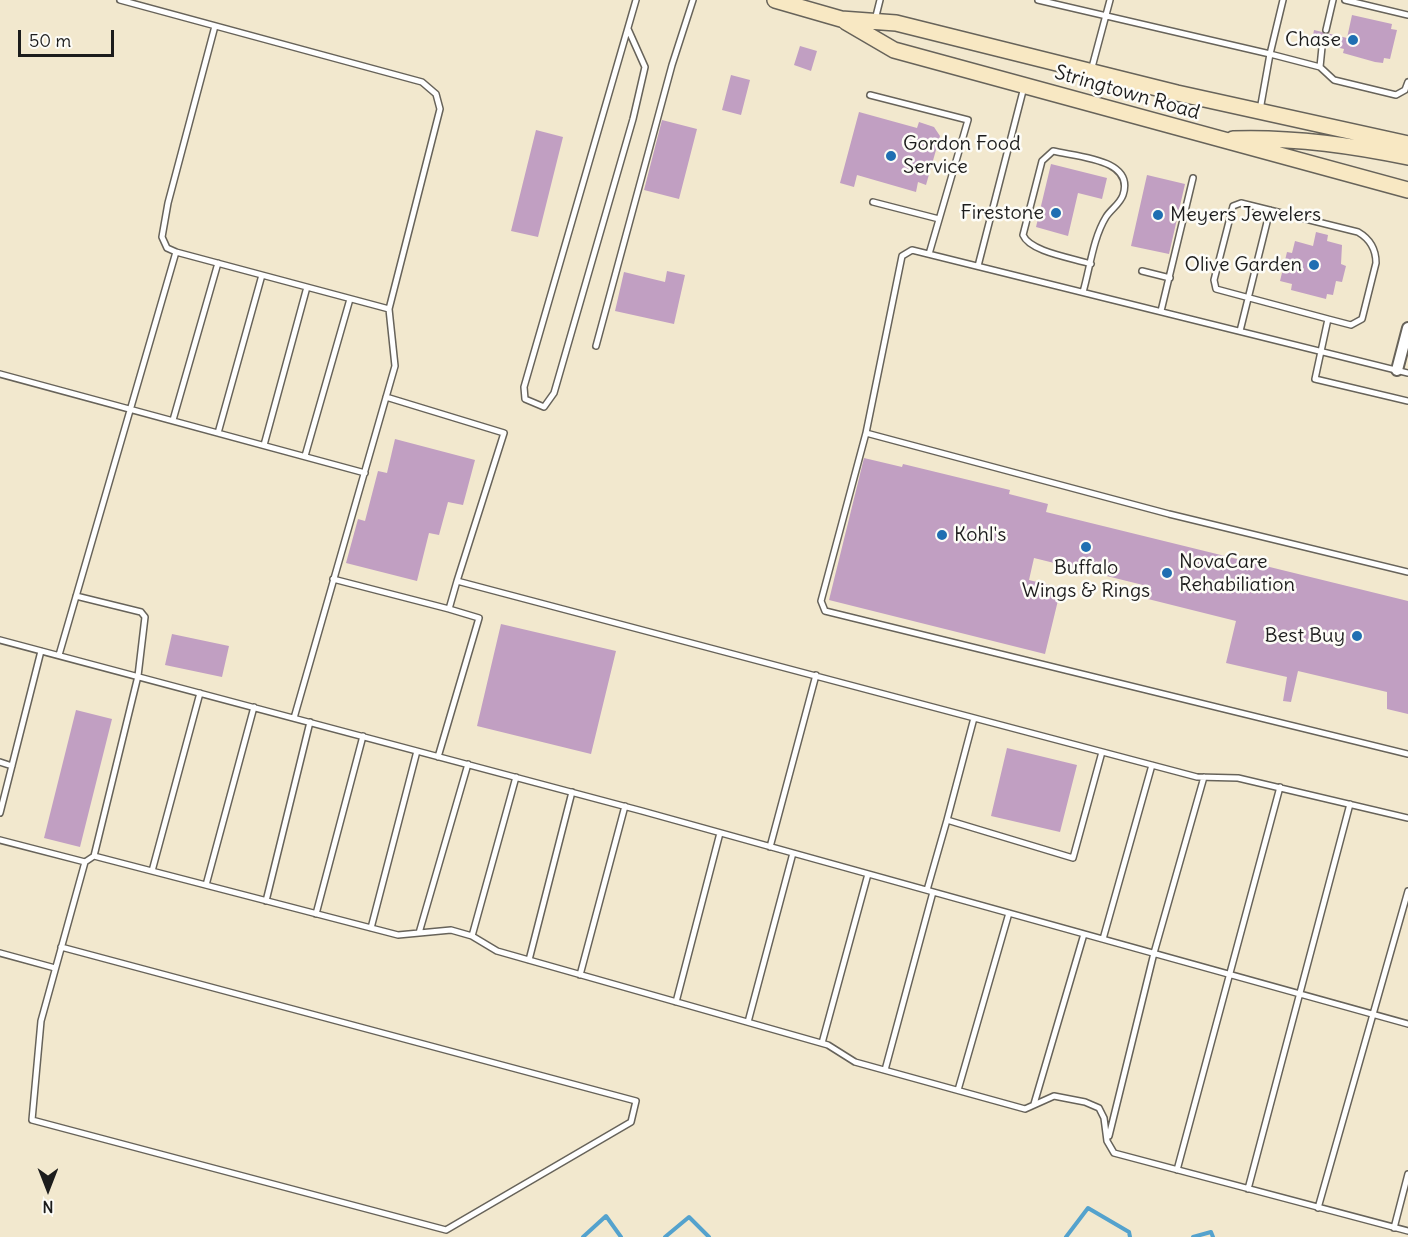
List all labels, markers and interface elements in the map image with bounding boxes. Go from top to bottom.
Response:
scale bar [21,18,117,56]
place label: Chase [1285,28,1341,52]
text: 50 m [29,29,71,52]
marker: Chase [1346,33,1360,47]
street label: Stringtown Road [1052,61,1202,125]
place label: Gordon Food Service [903,132,1021,179]
marker: Gordon Food Service [884,149,898,163]
place label: Firestone [960,201,1044,225]
place label: Meyers Jewelers [1170,203,1321,227]
marker: Firestone [1049,206,1063,220]
marker: Meyers Jewelers [1151,208,1165,222]
place label: Olive Garden [1185,253,1302,277]
marker: Olive Garden [1307,258,1321,272]
place label: Kohl's [954,523,1006,547]
marker: Kohl's [935,528,949,542]
marker: Buffalo Wings & Rings [1079,540,1093,554]
place label: NovaCare Rehabiliation [1179,550,1295,597]
place label: Buffalo Wings & Rings [1022,556,1150,603]
marker: NovaCare Rehabiliation [1160,566,1174,580]
place label: Best Buy [1264,624,1345,648]
marker: Best Buy [1350,629,1364,643]
north arrow [18,1159,78,1219]
text: N [42,1197,54,1217]

